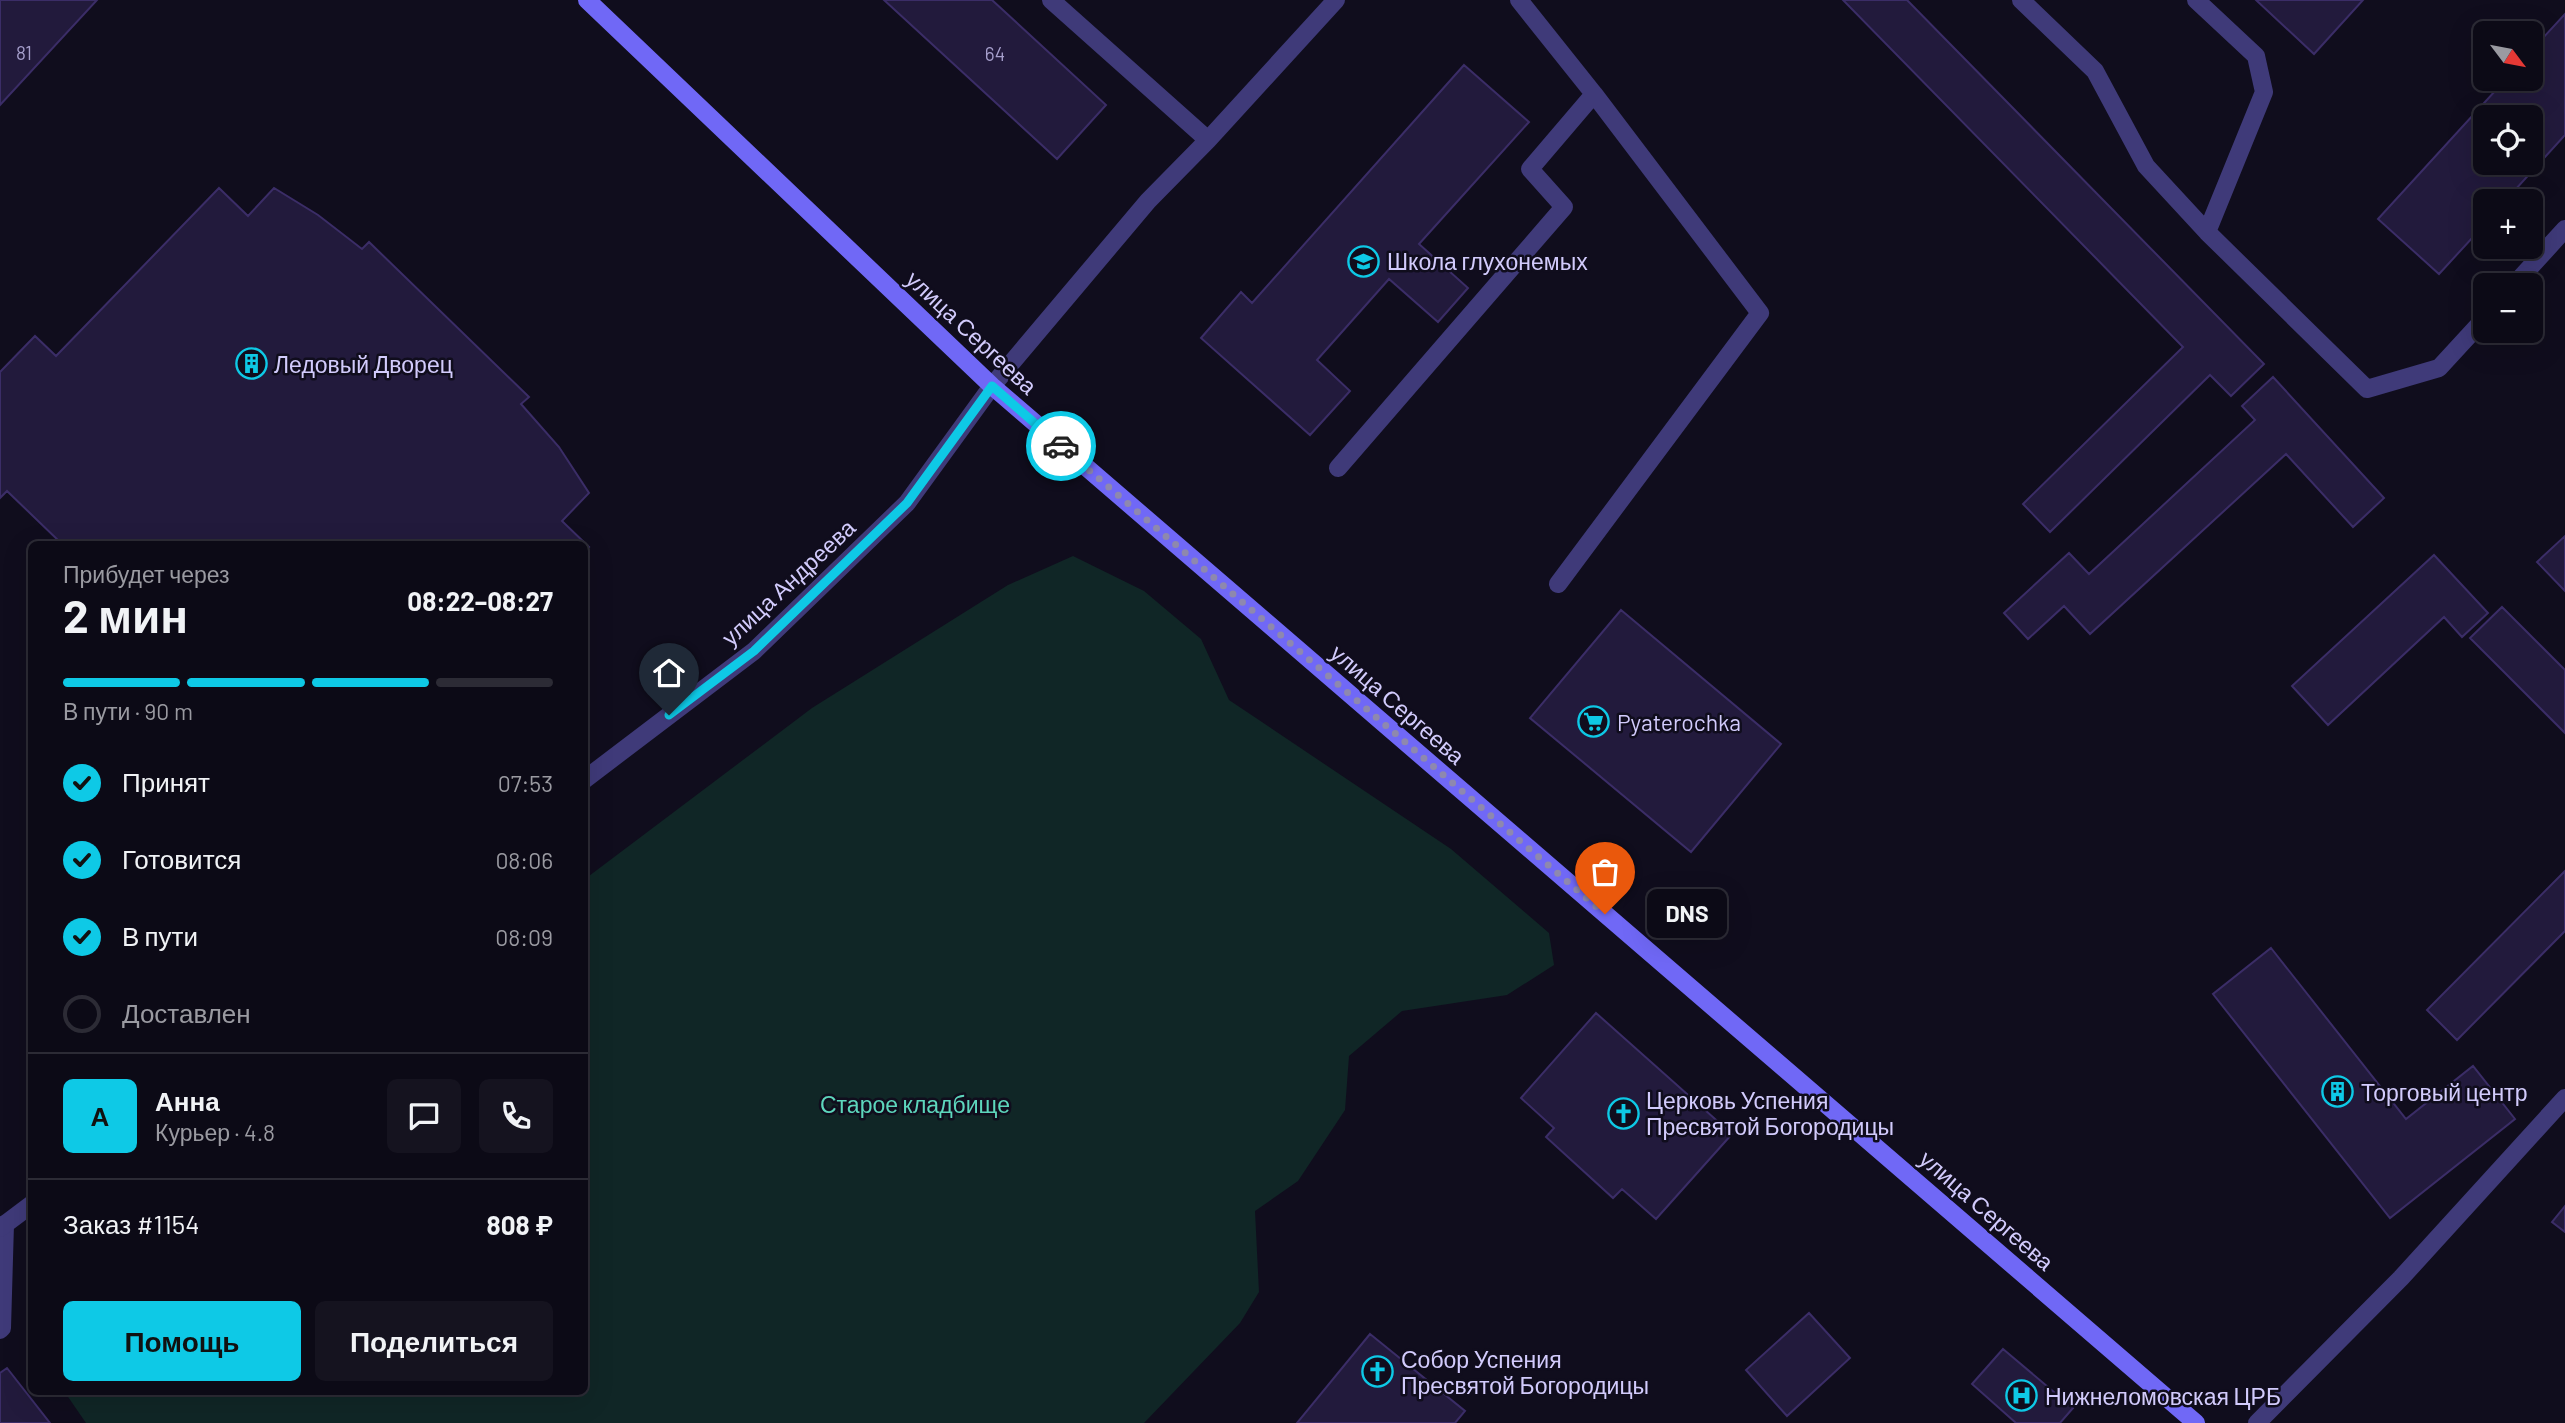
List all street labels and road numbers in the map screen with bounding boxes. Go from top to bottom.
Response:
street label: улица Сергеева [901,264,1043,400]
street label: улица Андреева [715,513,861,651]
street label: улица Сергеева [1325,638,1471,770]
street label: улица Сергеева [1914,1144,2060,1276]

